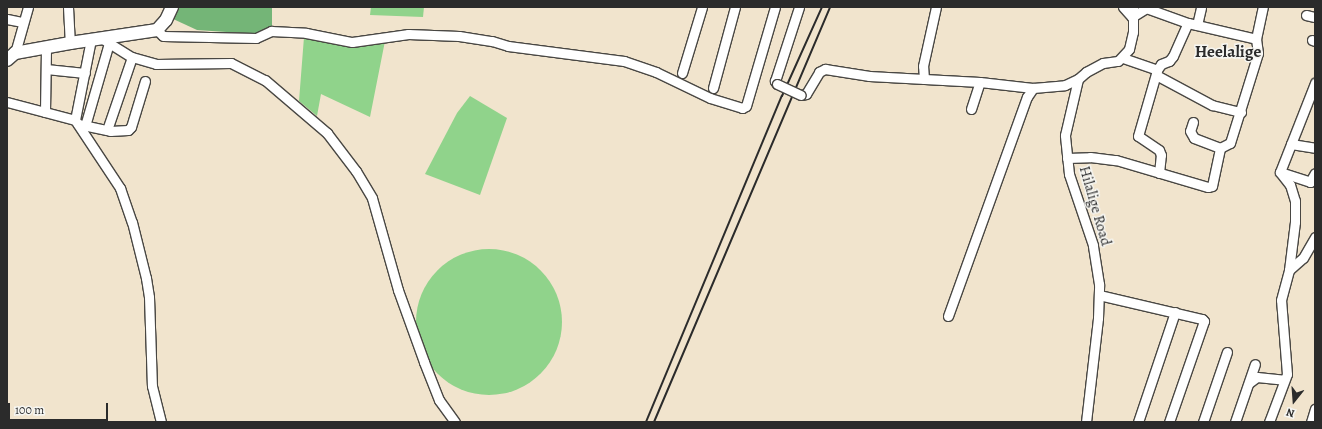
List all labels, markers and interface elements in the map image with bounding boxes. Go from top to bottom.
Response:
district label: Heelalige [1195,42,1261,62]
street label: Hilalige Road [1075,164,1115,248]
north arrow [1274,381,1314,421]
scale bar [10,395,110,421]
text: 100 m [15,402,44,418]
text: N [1284,405,1296,421]

